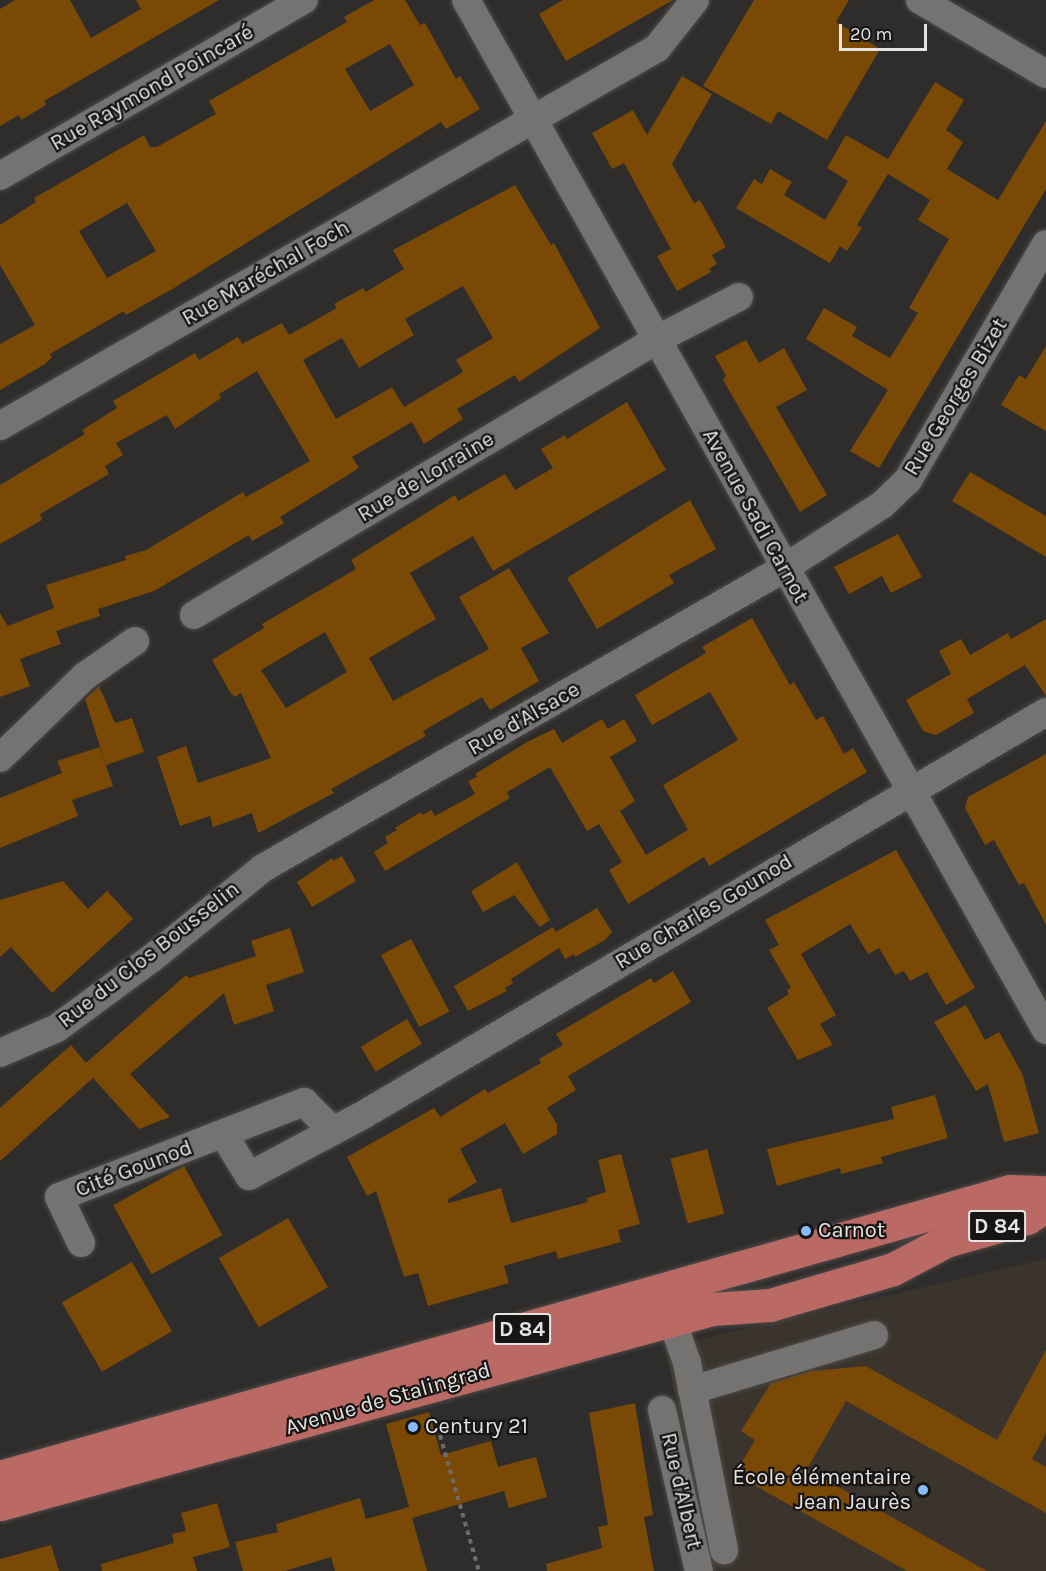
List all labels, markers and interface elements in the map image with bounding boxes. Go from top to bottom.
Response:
scale bar [842,12,930,50]
street label: Rue Raymond Poincaré [46,19,258,157]
text: 20 m [850,23,892,45]
street label: Rue Maréchal Foch [178,214,354,332]
street label: Rue Georges Bizet [899,313,1013,481]
street label: Avenue Sadi Carnot [696,424,814,608]
street label: Rue de Lorraine [353,426,499,528]
street label: Rue d'Alsace [464,676,584,762]
street label: Rue Charles Gounod [611,849,797,975]
street label: Rue du Clos Bousselin [53,876,245,1034]
street label: Cité Gounod [72,1135,196,1203]
road number: D 84 [967,1208,1027,1244]
place label: Carnot [818,1218,885,1244]
marker: Carnot [799,1224,813,1238]
road number: D 84 [492,1311,552,1347]
street label: Avenue de Stalingrad [282,1357,494,1441]
place label: Century 21 [425,1414,528,1440]
marker: Century 21 [406,1420,420,1434]
street label: Rue d'Albert [655,1430,707,1552]
place label: École élémentaire Jean Jaurès [732,1464,911,1516]
marker: École élémentaire Jean Jaurès [916,1483,930,1497]

